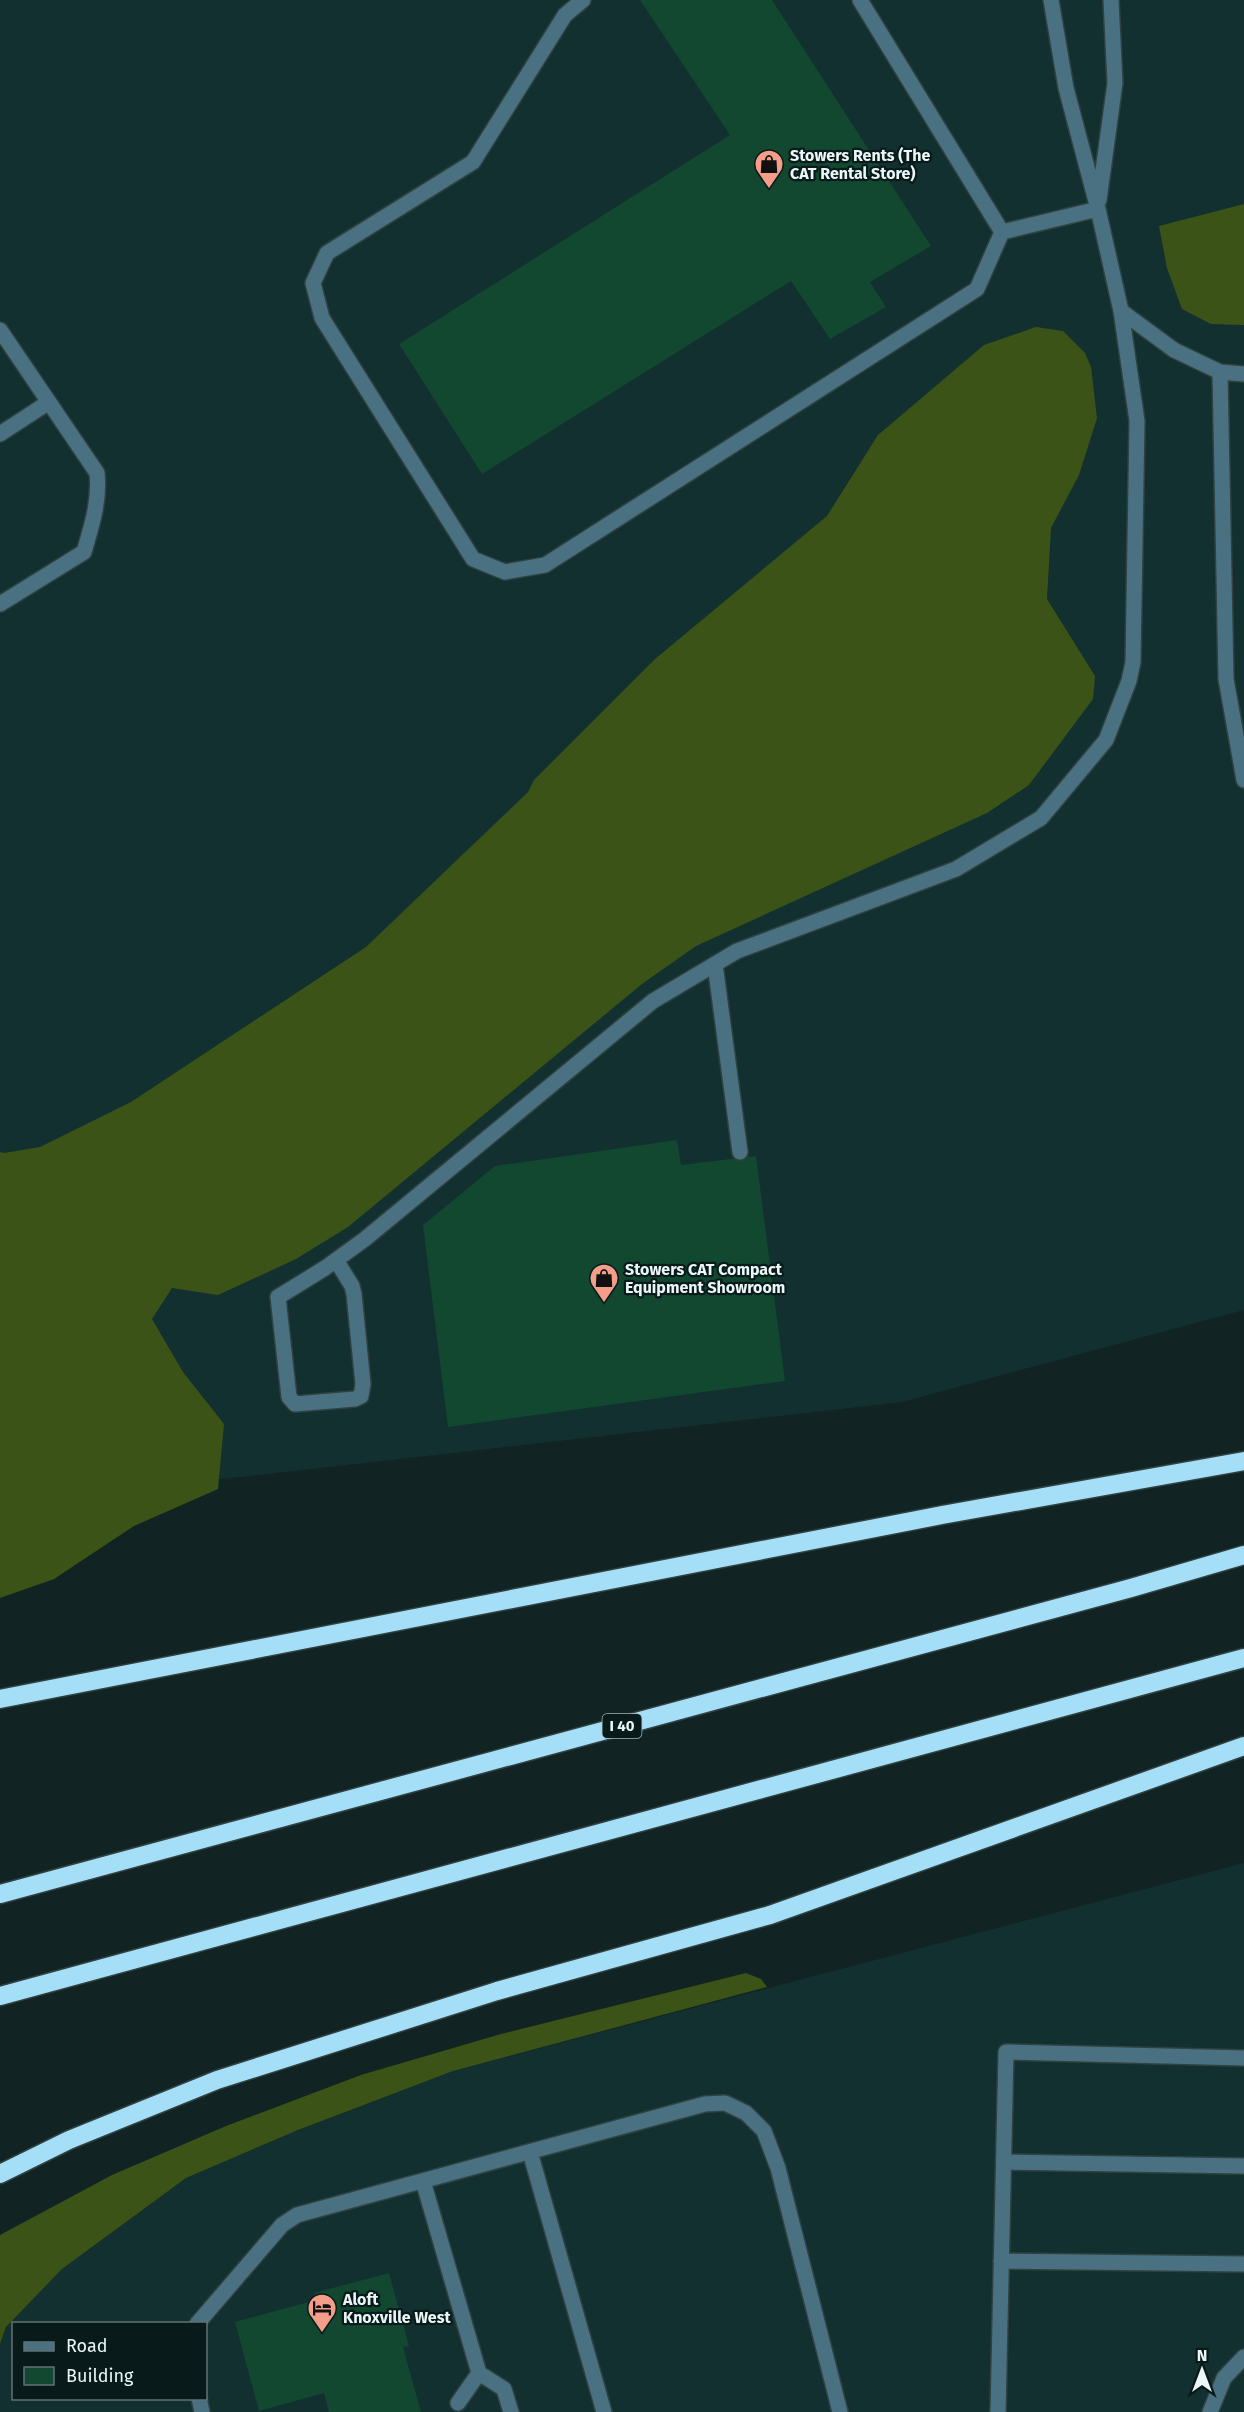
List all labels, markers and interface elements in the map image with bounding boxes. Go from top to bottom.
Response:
place label: Stowers Rents (The CAT Rental Store) [790,146,930,183]
shop icon: Stowers Rents (The CAT Rental Store) [753,148,785,190]
place label: Stowers CAT Compact Equipment Showroom [625,1260,785,1297]
shop icon: Stowers CAT Compact Equipment Showroom [588,1262,620,1304]
road number: I 40 [602,1714,642,1738]
place label: Aloft Knoxville West [342,2290,451,2327]
hotel icon: Aloft Knoxville West [306,2292,338,2334]
legend [12,2322,207,2400]
text: Road [66,2335,108,2357]
north arrow [1172,2340,1232,2400]
text: N [1197,2346,1207,2365]
text: Building [66,2365,134,2387]

